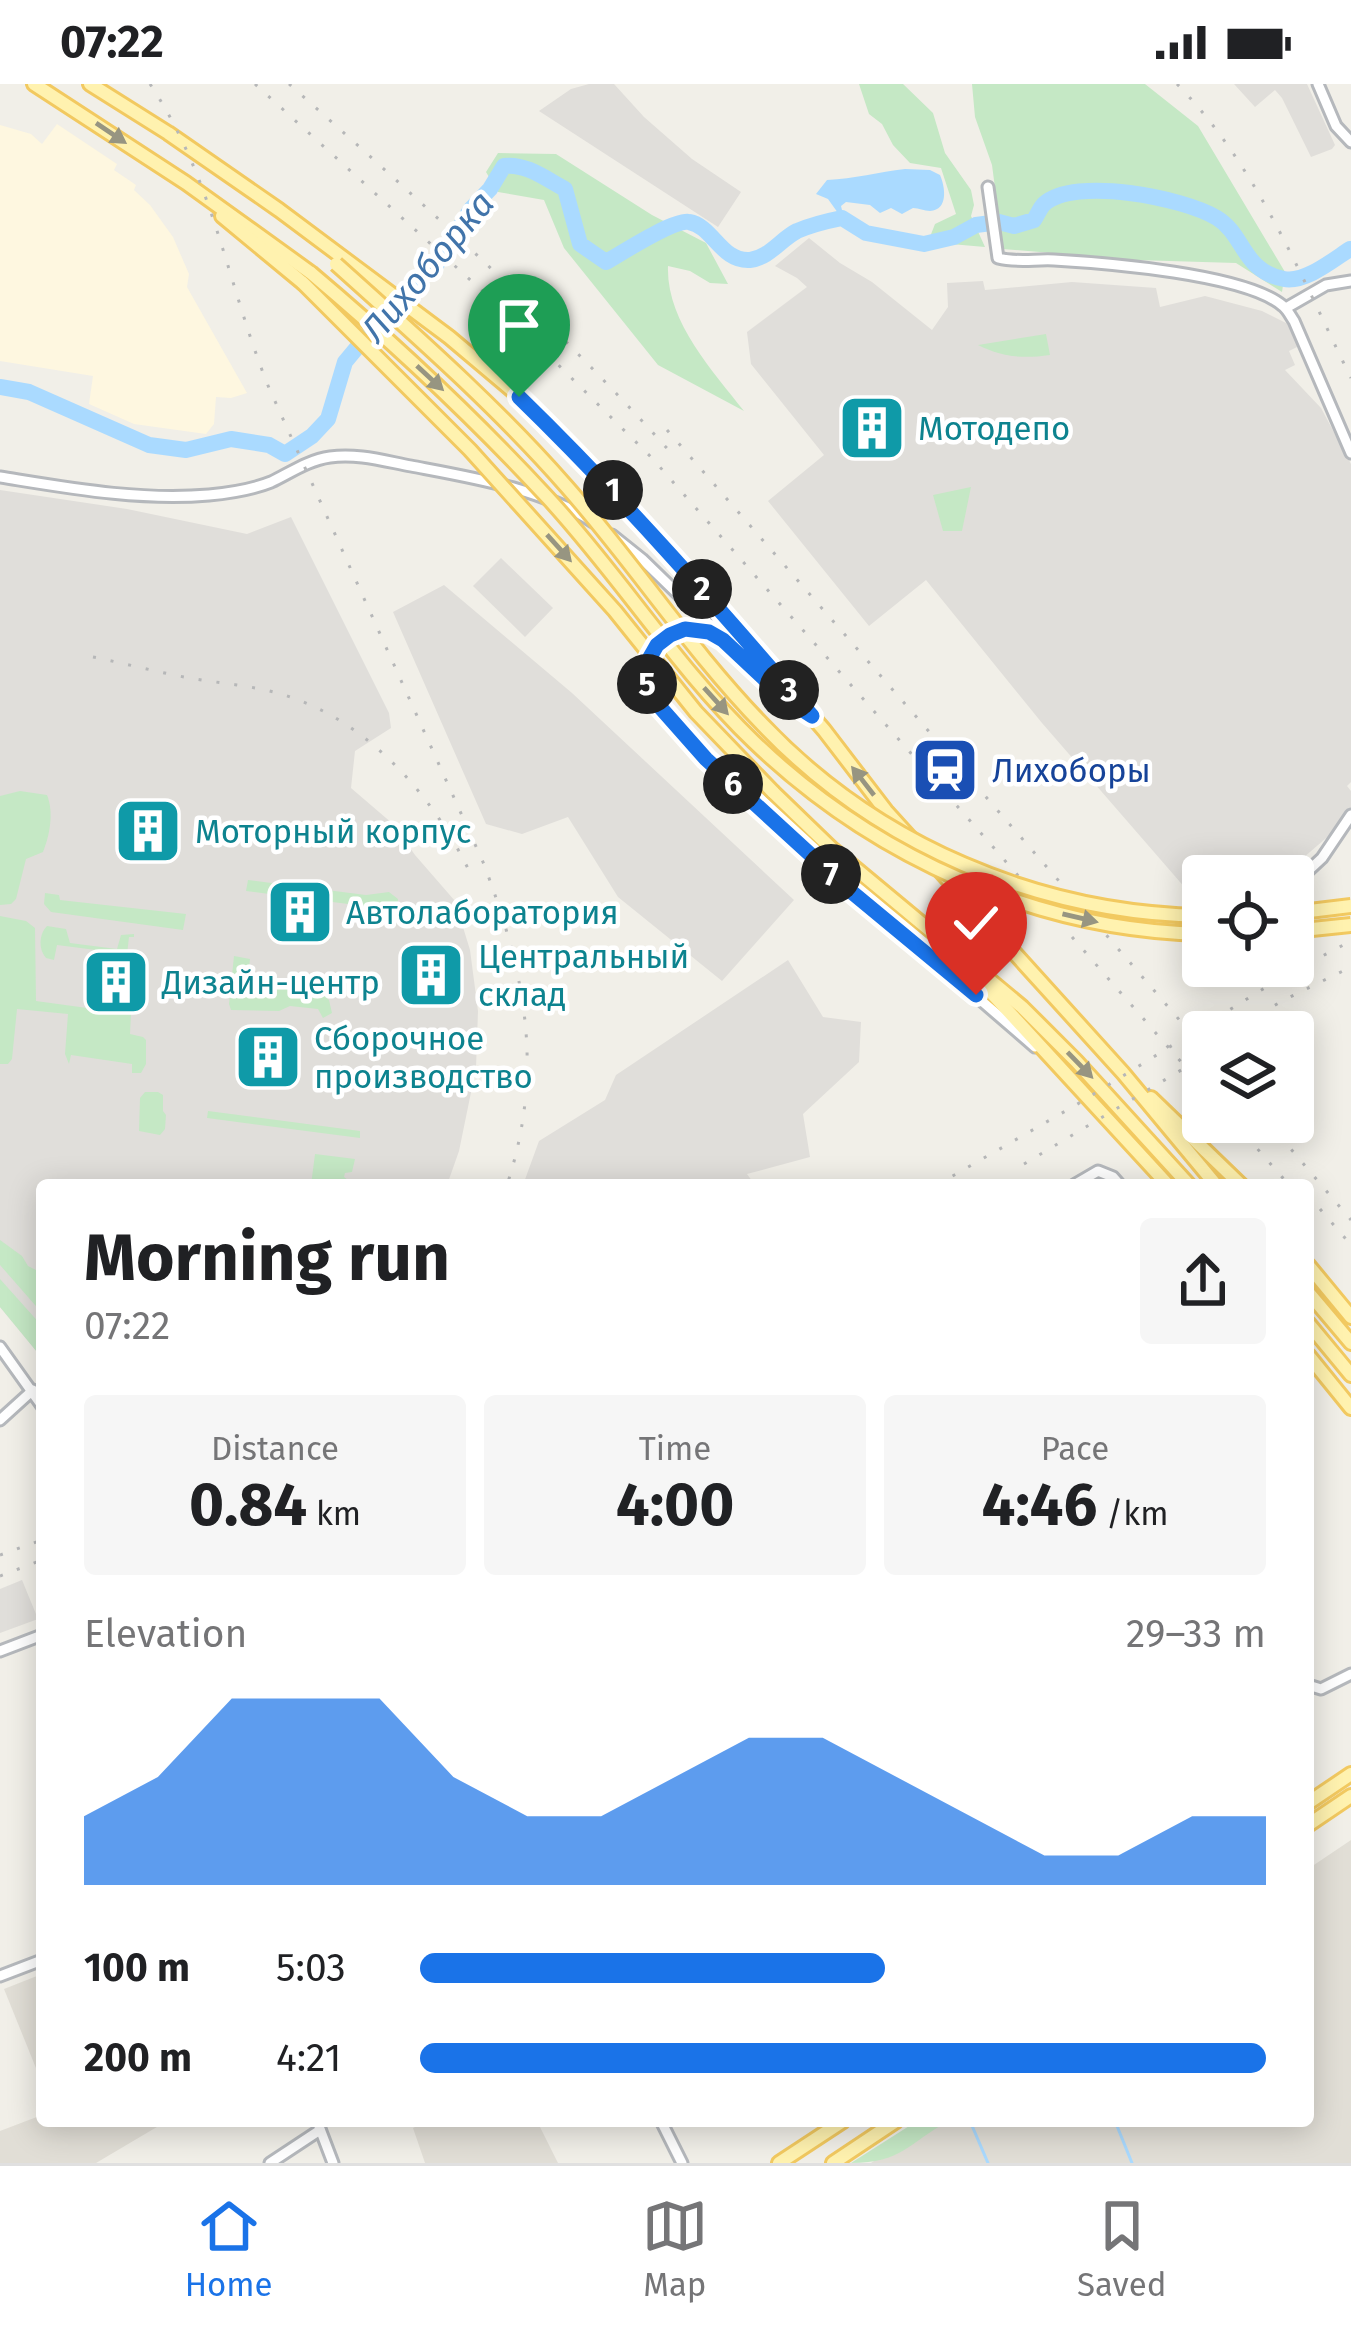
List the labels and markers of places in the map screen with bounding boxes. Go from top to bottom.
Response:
pin [468,274,570,397]
building icon: Мотодепо [837,393,907,463]
place label: Мотодепо [918,409,1070,449]
pin: 1 [583,460,643,520]
pin: 2 [672,559,732,619]
pin: 5 [617,654,677,714]
pin: 3 [759,660,819,720]
station icon: Лихоборы [910,735,980,805]
place label: Лихоборы [992,751,1151,791]
pin: 6 [703,754,763,814]
building icon: Моторный корпус [113,796,183,866]
place label: Моторный корпус [195,812,471,852]
pin: 7 [801,844,861,904]
pin [925,872,1027,995]
building icon: Автолаборатория [265,877,335,947]
place label: Автолаборатория [346,893,619,933]
place label: Центральный склад [478,937,689,1015]
building icon: Центральный склад [396,940,466,1010]
building icon: Дизайн-центр [81,947,151,1017]
place label: Дизайн-центр [161,963,380,1003]
place label: Сборочное производство [314,1019,533,1097]
building icon: Сборочное производство [233,1022,303,1092]

